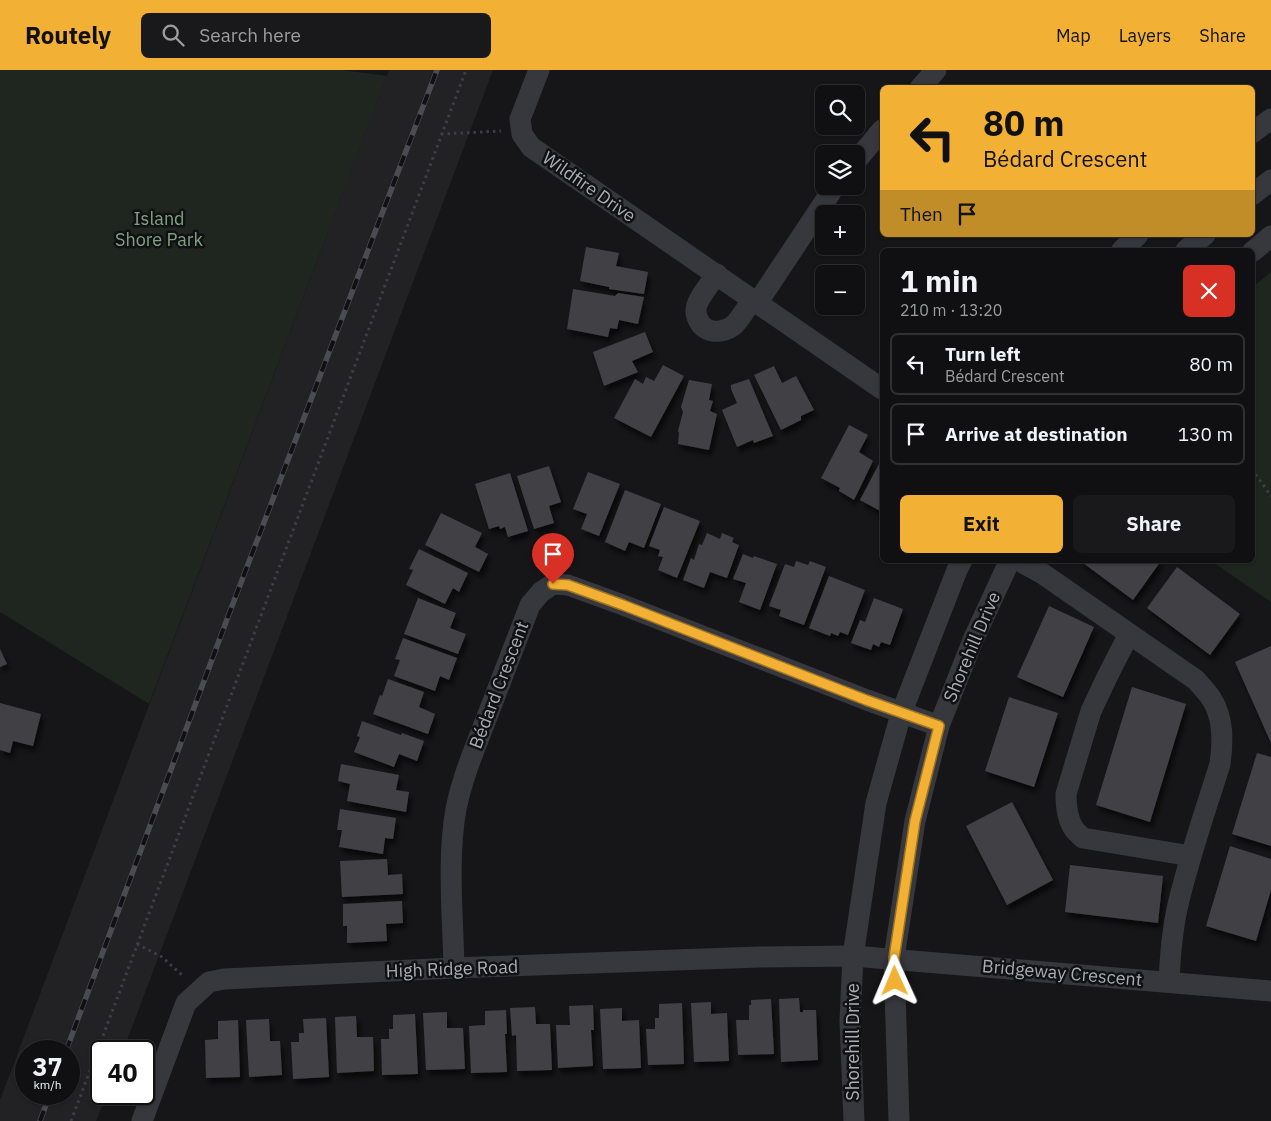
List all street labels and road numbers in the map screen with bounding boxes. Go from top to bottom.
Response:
street label: Wildfire Drive [538,146,640,227]
street label: Shorehill Drive [938,588,1005,705]
street label: Bédard Crescent [464,618,533,752]
street label: Bridgeway Crescent [981,954,1143,991]
street label: High Ridge Road [385,955,519,982]
street label: Shorehill Drive [841,983,864,1101]

